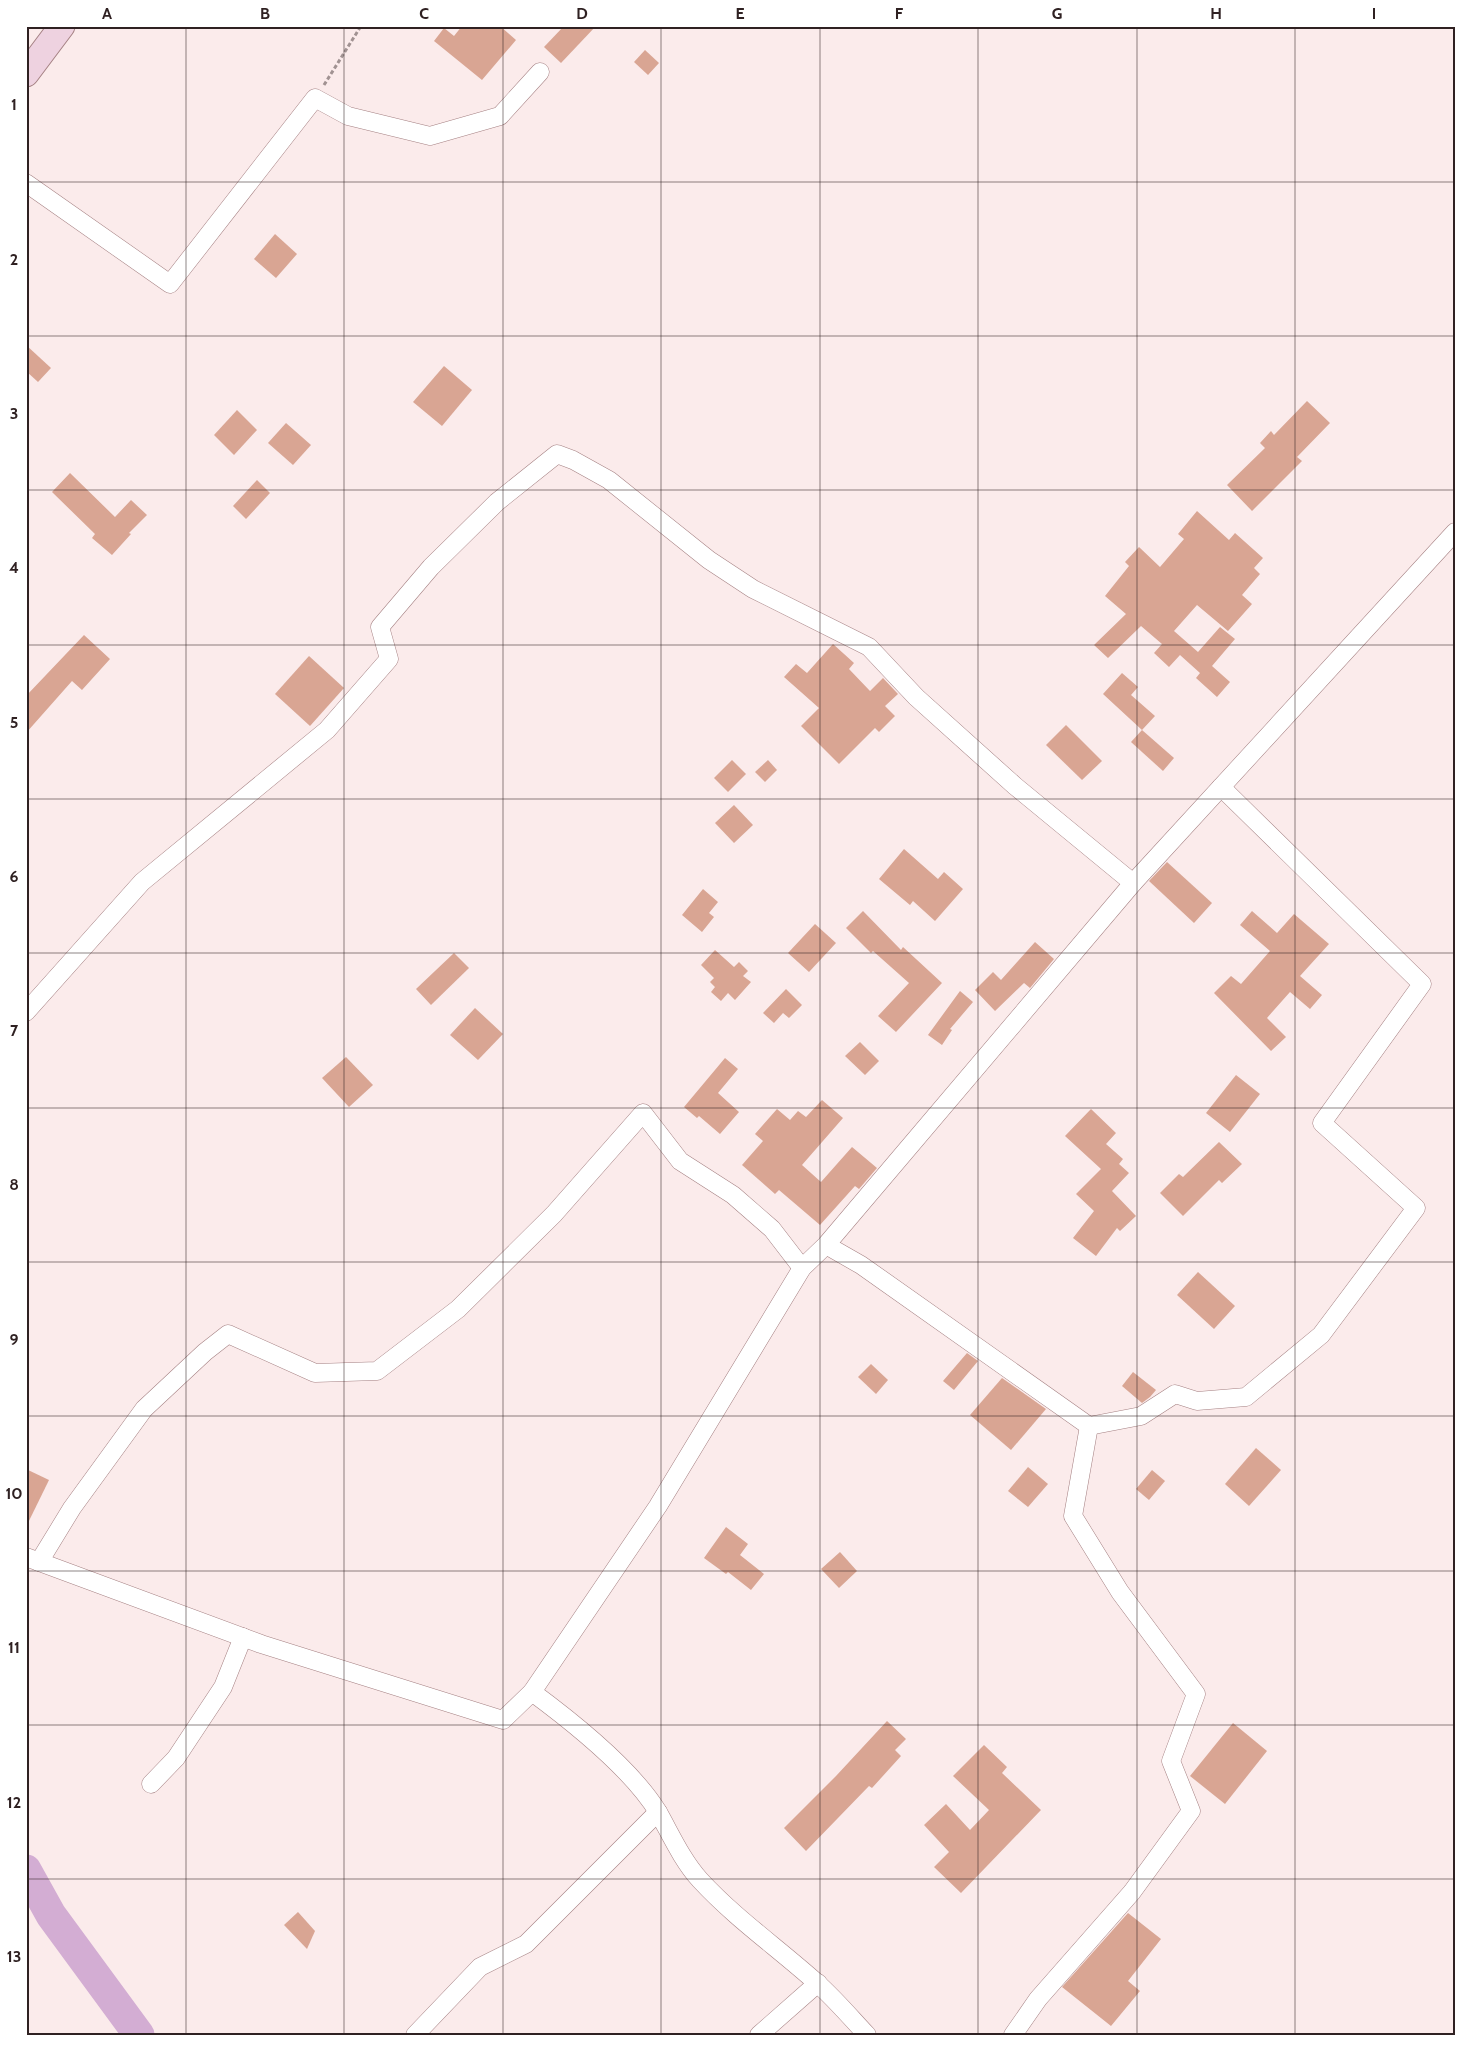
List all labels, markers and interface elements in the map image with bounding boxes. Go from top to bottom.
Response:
text: A [102,4,112,23]
text: B [260,4,270,23]
text: C [419,4,429,23]
text: D [576,4,588,23]
text: E [735,4,745,23]
text: F [895,4,904,23]
text: G [1052,4,1062,23]
text: H [1210,4,1222,23]
text: I [1372,4,1376,23]
text: 1 [11,95,17,114]
text: 2 [10,250,18,269]
text: 3 [10,404,18,423]
text: 4 [9,558,19,577]
text: 5 [10,713,18,732]
text: 6 [10,867,19,886]
text: 7 [10,1021,19,1040]
text: 8 [9,1175,19,1194]
text: 9 [10,1330,19,1349]
text: 10 [5,1484,23,1503]
text: 11 [8,1638,20,1657]
text: 12 [7,1793,21,1812]
text: 13 [7,1947,21,1966]

